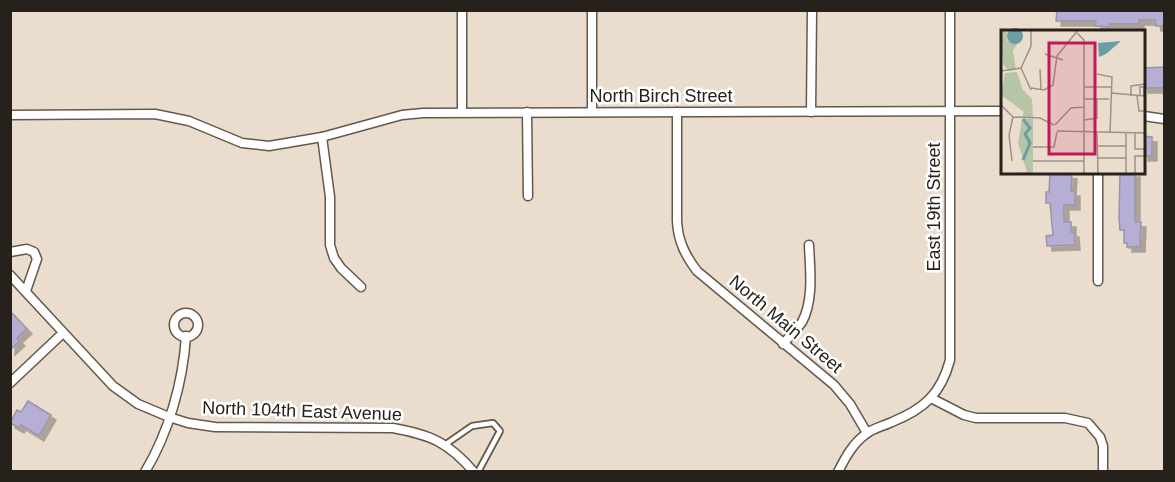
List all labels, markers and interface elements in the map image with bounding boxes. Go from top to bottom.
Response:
inset map [1001,30,1145,174]
street label: North Birch Street [589,86,733,106]
street label: East 19th Street [924,142,944,272]
street label: North Main Street [726,271,846,377]
street label: North 104th East Avenue [202,398,402,424]

